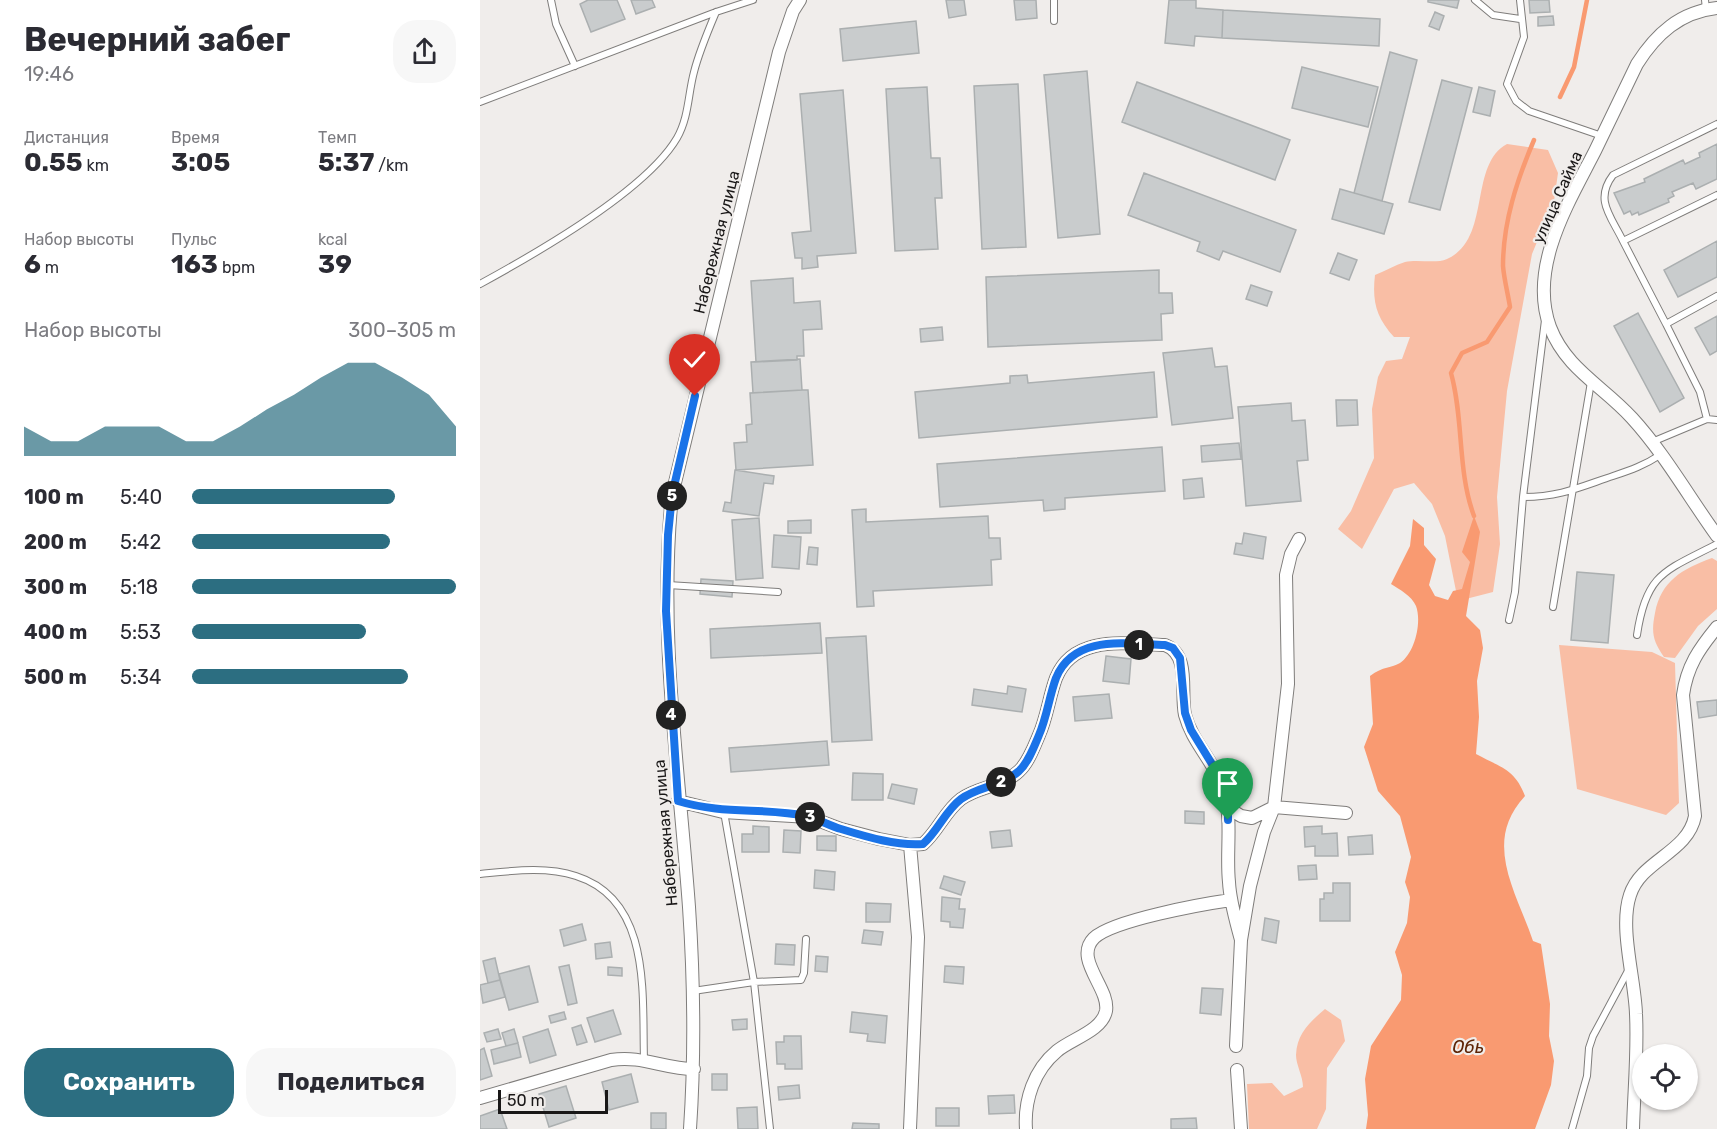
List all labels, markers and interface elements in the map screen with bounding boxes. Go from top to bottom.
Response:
text: Вечерний забег [24,20,290,59]
button: share [393,20,456,83]
text: 19:46 [24,62,74,86]
text: Дистанция [24,128,109,147]
text: Время [171,128,220,147]
text: Темп [318,128,357,147]
text: 0.55 [24,147,82,178]
text: 3:05 [171,147,230,178]
text: 5:37 [318,147,374,178]
street label: улица Сайма [1529,148,1586,246]
text: km [82,156,109,175]
text: /km [374,156,409,175]
street label: Набережная улица [689,168,743,316]
text: Набор высоты [24,230,134,249]
text: Пульс [171,230,217,249]
text: kcal [318,230,347,249]
text: 6 [24,249,41,280]
text: 163 [171,249,218,280]
text: 39 [318,249,352,280]
text: m [41,258,59,277]
text: bpm [218,258,255,277]
text: Набор высоты [24,318,162,342]
text: 300–305 m [348,318,456,342]
pin [669,334,720,396]
icon: check [678,343,711,376]
pin: 5 [657,481,687,511]
text: 100 m [24,485,84,509]
text: 5:40 [120,485,162,509]
text: 5 [667,486,677,505]
text: 200 m [24,530,87,554]
text: 5:42 [120,530,161,554]
text: 300 m [24,575,87,599]
text: 5:18 [120,575,158,599]
text: 400 m [24,620,87,644]
text: 5:53 [120,620,161,644]
pin: 1 [1124,630,1154,660]
text: 1 [1135,635,1143,654]
text: 500 m [24,665,87,689]
text: 5:34 [120,665,161,689]
pin: 4 [656,700,686,730]
text: 4 [666,705,676,724]
pin [1202,758,1253,820]
street label: Набережная улица [650,759,681,907]
pin: 2 [986,767,1016,797]
icon: arrive [1211,767,1244,800]
text: 2 [996,772,1006,791]
pin: 3 [795,802,825,832]
text: 3 [805,807,815,826]
water label: Обь [1452,1036,1484,1058]
map controls [1632,1044,1698,1110]
button: locate [1632,1044,1698,1110]
button: Сохранить [24,1048,234,1117]
button: Поделиться [246,1048,456,1117]
scale bar [498,1087,608,1114]
text: 50 m [507,1091,545,1110]

